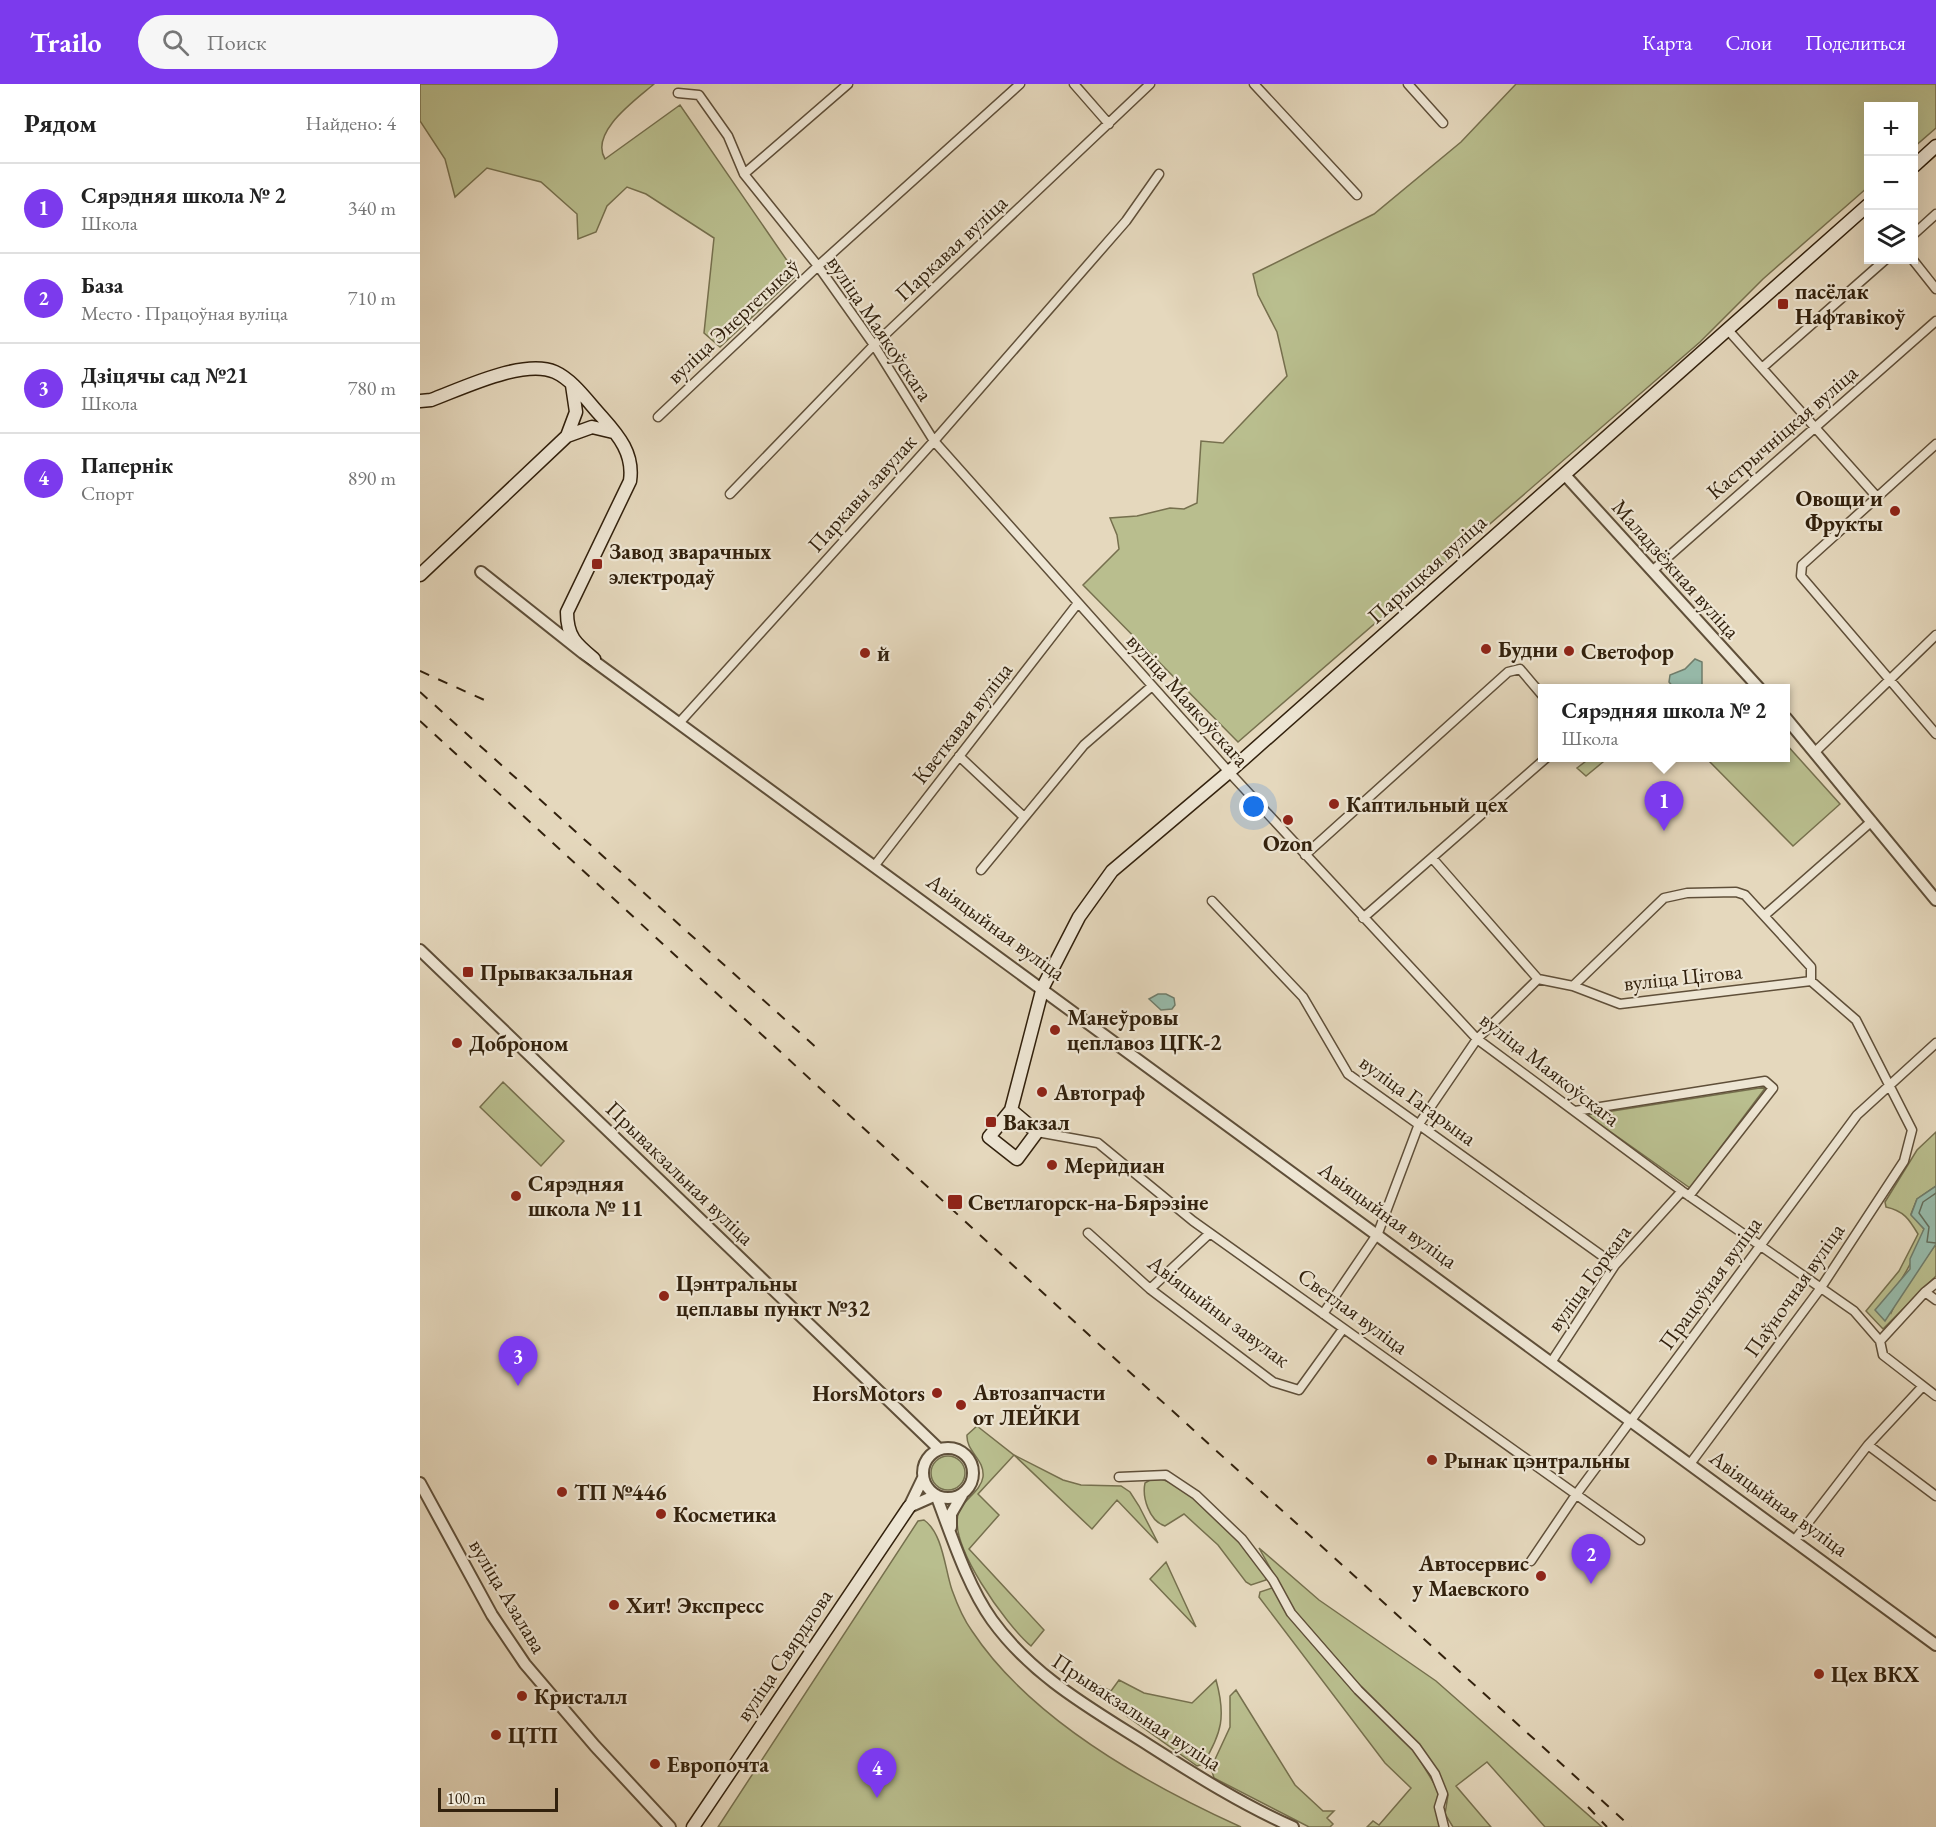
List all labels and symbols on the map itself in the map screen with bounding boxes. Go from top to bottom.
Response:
street label: Паркавая вуліца [889,188,1014,308]
street label: вуліца Маякоўскага [820,249,940,407]
street label: вуліца Энергетыкаў [660,252,806,390]
place label: пасёлак Нафтавікоў [1795,277,1906,331]
marker: пасёлак Нафтавікоў [1776,297,1790,311]
street label: Кастрычніцкая вуліца [1700,358,1864,506]
street label: Паркавы завулак [801,427,923,558]
place label: Овощи и Фрукты [1795,484,1883,538]
street label: Маладзёжная вуліца [1606,493,1747,645]
marker: Овощи и Фрукты [1888,504,1902,518]
street label: Парыцкая вуліца [1361,508,1493,630]
place label: Завод зварачных электродаў [609,537,771,591]
marker: Завод зварачных электродаў [590,557,604,571]
street label: вуліца Маякоўскага [1120,627,1256,773]
place label: Будни [1498,635,1558,664]
place label: Светофор [1581,637,1674,666]
place label: й [877,639,890,668]
marker: Будни [1479,642,1493,656]
marker: Светофор [1562,644,1576,658]
marker: й [858,646,872,660]
street label: Кветкавая вуліца [905,656,1019,790]
pin: 1 [1644,782,1684,831]
place label: Каптильный цех [1346,790,1508,819]
your location [1239,792,1268,821]
marker: Каптильный цех [1327,797,1341,811]
marker: Ozon [1281,813,1295,827]
place label: Ozon [1263,829,1313,858]
street label: Авіяцыйная вуліца [920,866,1071,987]
street label: вуліца Цітова [1622,956,1744,998]
place label: Прывакзальная [480,958,633,987]
marker: Прывакзальная [461,965,475,979]
place label: Манеўровы цеплавоз ЦГК-2 [1067,1003,1222,1057]
street label: вуліца Маякоўскага [1474,1005,1626,1133]
marker: Манеўровы цеплавоз ЦГК-2 [1048,1023,1062,1037]
place label: Доброном [469,1029,569,1058]
marker: Доброном [450,1036,464,1050]
street label: вуліца Гагарына [1354,1048,1482,1152]
place label: Автограф [1053,1078,1145,1107]
marker: Автограф [1035,1085,1049,1099]
street label: Прывакзальная вуліца [599,1094,761,1252]
place label: Вакзал [1003,1108,1070,1137]
marker: Вакзал [984,1115,998,1129]
place label: Меридиан [1064,1151,1165,1180]
street label: Авіяцыйная вуліца [1312,1154,1463,1275]
marker: Меридиан [1045,1158,1059,1172]
place label: Сярэдняя школа № 11 [528,1169,643,1223]
place label: Светлагорск-на-Бярэзіне [968,1188,1208,1217]
marker: Сярэдняя школа № 11 [509,1189,523,1203]
marker: Светлагорск-на-Бярэзіне [946,1193,964,1211]
street label: Працоўная вуліца [1652,1210,1768,1355]
street label: Паўночная вуліца [1737,1217,1851,1363]
street label: вуліца Горкага [1540,1218,1638,1337]
street label: Авіяцыйны завулак [1141,1247,1296,1374]
street label: Светлая вуліца [1292,1261,1414,1361]
place label: Цэнтральны цеплавы пункт №32 [676,1269,870,1323]
marker: Цэнтральны цеплавы пункт №32 [657,1289,671,1303]
pin: 3 [498,1336,538,1386]
place label: Автозапчасти от ЛЕЙКИ [972,1378,1105,1432]
place label: HorsMotors [812,1379,925,1408]
marker: HorsMotors [930,1386,944,1400]
marker: Автозапчасти от ЛЕЙКИ [954,1398,968,1412]
street label: Авіяцыйная вуліца [1703,1442,1854,1563]
place label: Рынак цэнтральны [1444,1446,1630,1475]
marker: Рынак цэнтральны [1425,1453,1439,1467]
place label: ТП №446 [574,1478,667,1507]
marker: ТП №446 [555,1485,569,1499]
place label: Косметика [673,1500,777,1529]
marker: Косметика [654,1507,668,1521]
street label: вуліца Азалава [462,1533,554,1659]
pin: 2 [1572,1534,1610,1584]
place label: Автосервис у Маевского [1412,1549,1529,1603]
marker: Автосервис у Маевского [1534,1569,1548,1583]
street label: вуліца Свярдлова [729,1583,839,1727]
place label: Хит! Экспресс [625,1591,764,1620]
marker: Хит! Экспресс [607,1598,621,1612]
street label: Прывакзальная вуліца [1047,1646,1227,1778]
place label: Цех ВКХ [1831,1660,1920,1689]
marker: Цех ВКХ [1812,1667,1826,1681]
place label: Кристалл [534,1682,627,1711]
marker: Кристалл [515,1689,529,1703]
place label: ЦТП [508,1721,558,1750]
marker: ЦТП [489,1728,503,1742]
pin: 4 [858,1748,896,1798]
place label: Европочта [667,1750,769,1779]
marker: Европочта [648,1757,662,1771]
scale bar [438,1785,558,1812]

